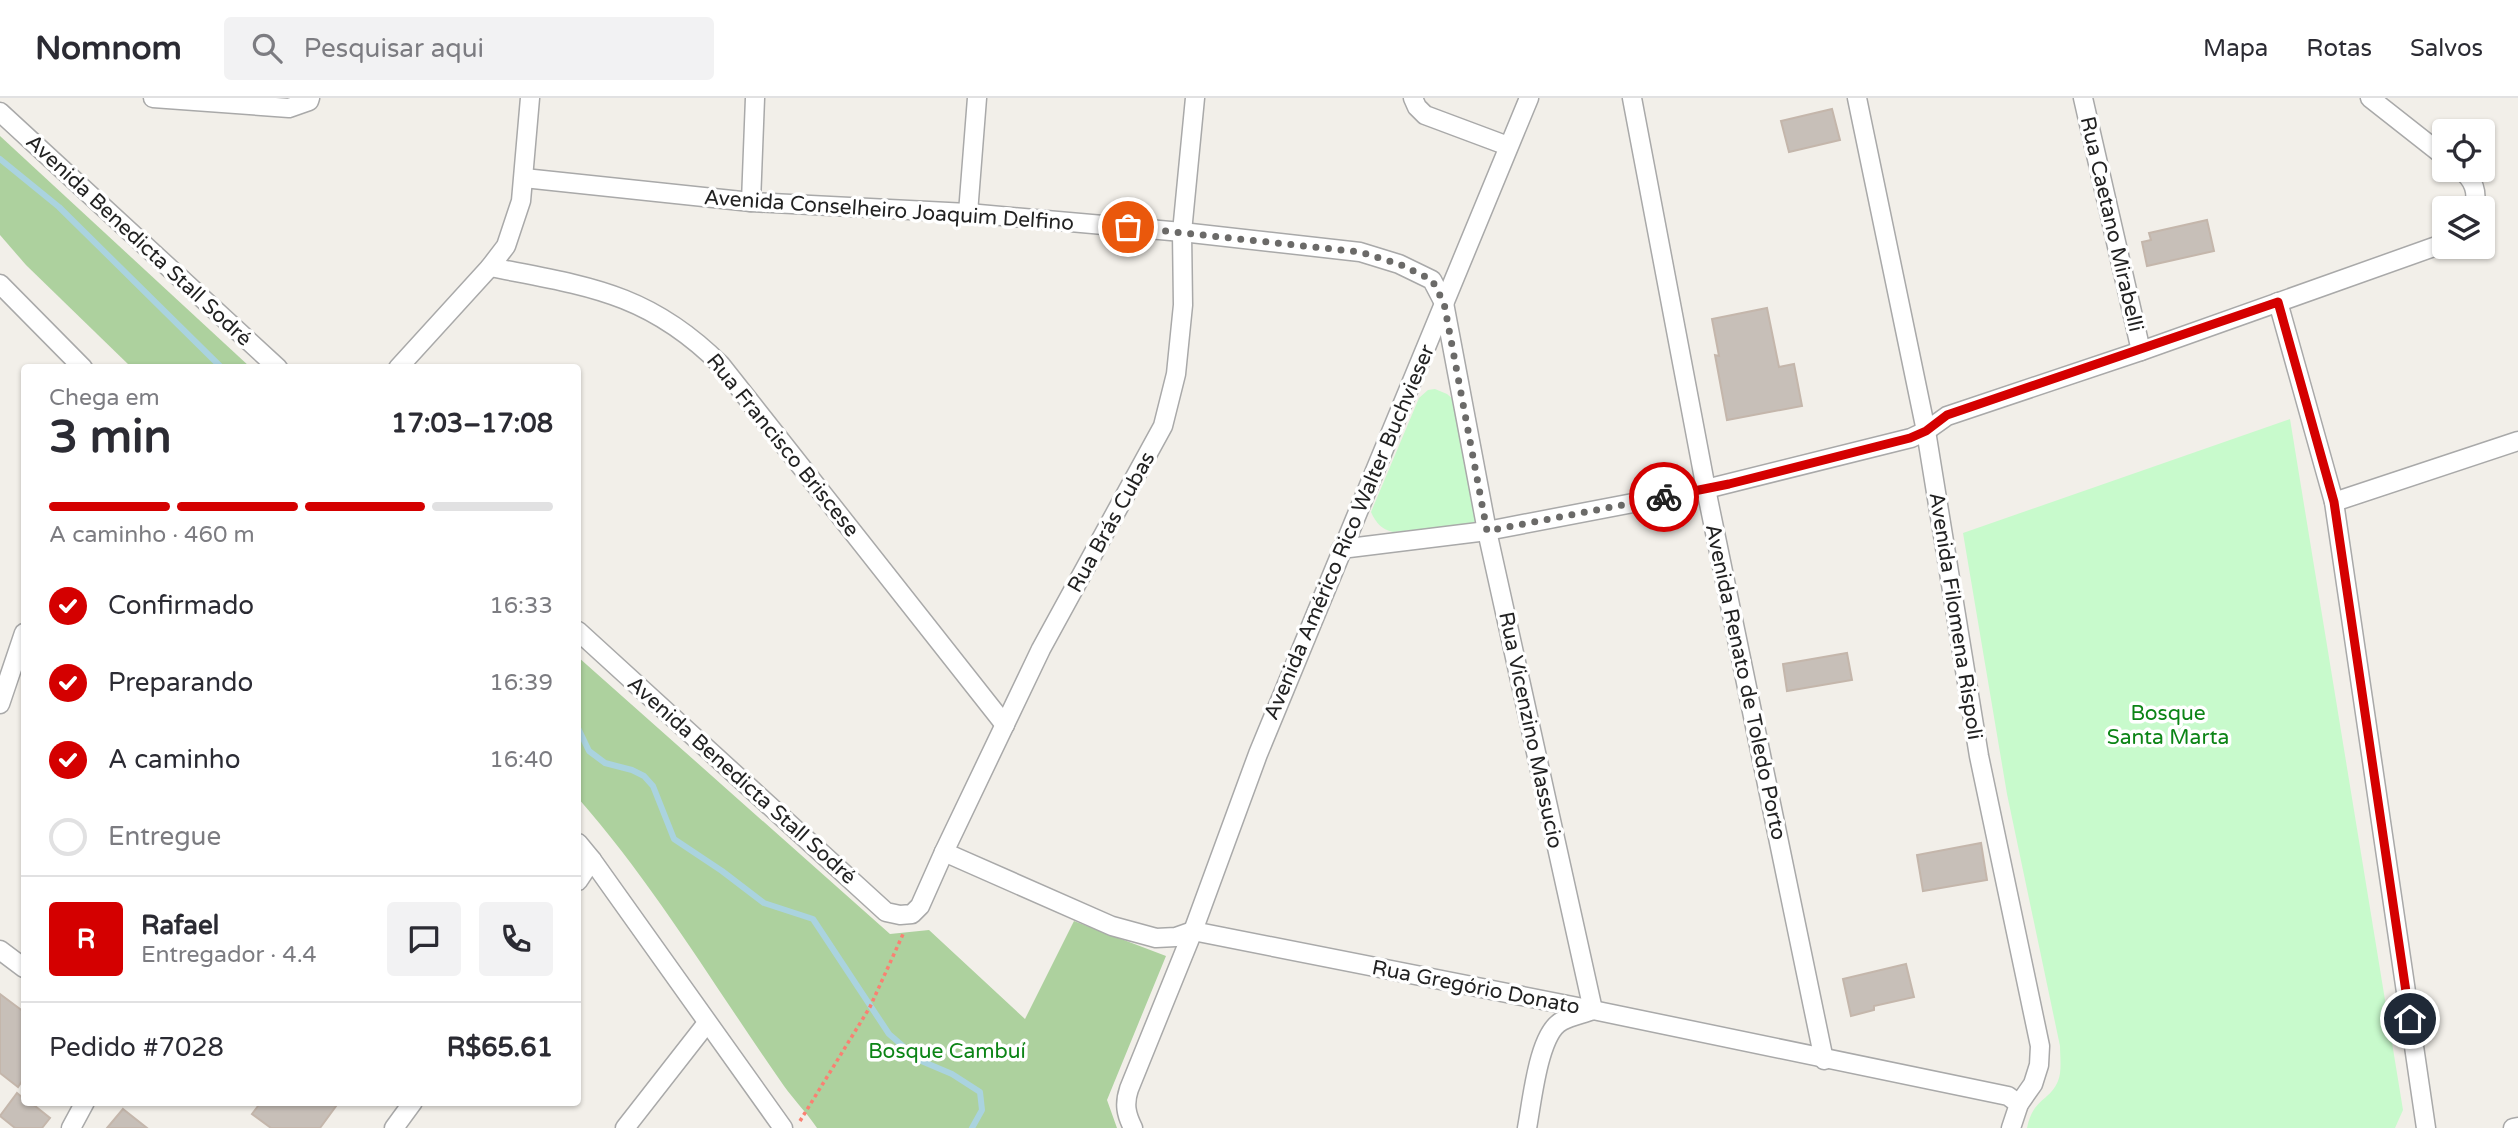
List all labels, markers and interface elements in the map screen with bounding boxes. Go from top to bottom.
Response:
search box [224,17,714,80]
text: Nomnom [35,29,182,68]
icon: search [248,29,286,67]
text: Pesquisar aqui [304,33,484,64]
text: Mapa [2203,34,2268,63]
text: Rotas [2306,34,2372,63]
text: Salvos [2410,34,2483,63]
street label: Rua Caetano Mirabelli [2075,114,2148,334]
map controls [2432,119,2495,259]
button: locate [2432,119,2495,182]
street label: Avenida Benedicta Stall Sodré [21,129,257,352]
street label: Avenida Conselheiro Joaquim Delfino [703,185,1075,236]
button: layers [2432,196,2495,259]
pin [1098,197,1158,257]
icon: bag [1109,208,1147,246]
street label: Avenida Américo Rico Walter Buchvieser [1259,341,1440,724]
street label: Rua Francisco Briscese [701,349,864,542]
text: Chega em [49,384,160,412]
text: 17:03–17:08 [391,408,553,439]
text: 3 min [49,410,172,465]
street label: Rua Brás Cubas [1062,447,1160,597]
courier [1629,462,1699,532]
icon: bike [1645,478,1683,516]
street label: Avenida Filomena Rispoli [1924,491,1987,742]
text: A caminho · 460 m [49,521,255,549]
street label: Avenida Renato de Toledo Porto [1700,522,1791,842]
icon: check [49,587,87,625]
text: Confirmado [108,590,254,621]
text: 16:33 [489,592,553,620]
street label: Rua Vicenzino Massucio [1493,609,1568,851]
icon: check [49,664,87,702]
text: Preparando [108,667,253,698]
text: 16:39 [489,669,553,697]
street label: Avenida Benedicta Stall Sodré [622,671,861,890]
park label: Bosque Santa Marta [2107,701,2229,750]
icon: check [49,741,87,779]
text: A caminho [108,744,240,775]
text: 16:40 [489,746,553,774]
text: Entregue [108,821,221,852]
button: chat [387,902,461,976]
button: phone [479,902,553,976]
text: Rafael [141,910,219,941]
text: R [77,924,95,955]
text: Entregador · 4.4 [141,941,317,969]
street label: Rua Gregório Donato [1370,955,1582,1020]
pin [2380,989,2440,1049]
icon: home [2391,1000,2429,1038]
text: Pedido #7028 [49,1032,224,1063]
text: R$65.61 [447,1032,553,1063]
park label: Bosque Cambuí [868,1039,1026,1064]

